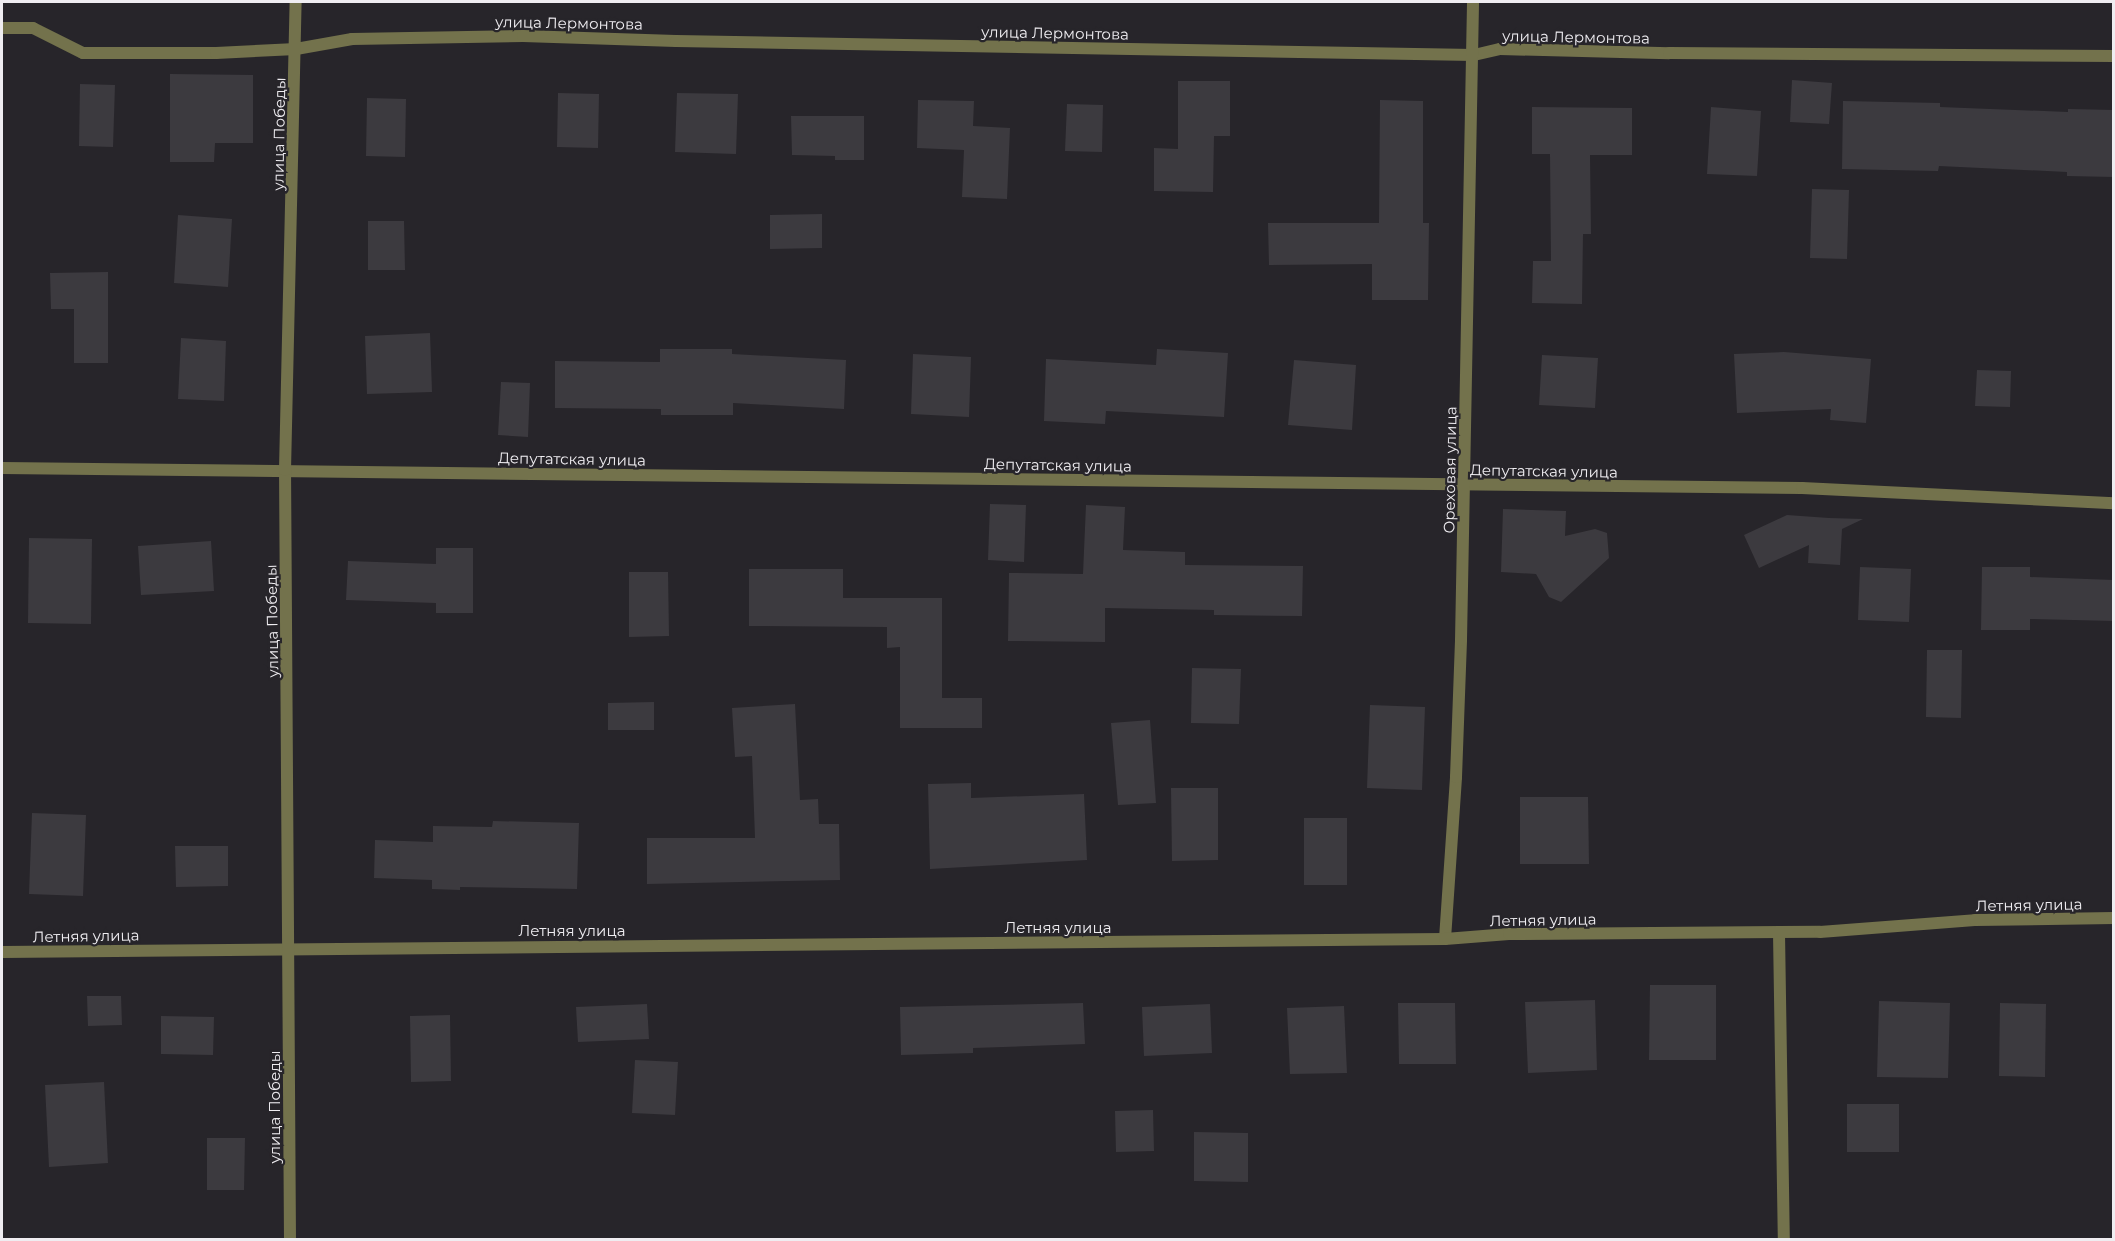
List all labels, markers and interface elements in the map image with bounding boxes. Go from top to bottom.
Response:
street label: улица Лермонтова [495,13,643,33]
street label: улица Лермонтова [981,23,1129,43]
street label: улица Лермонтова [1502,27,1650,47]
street label: улица Победы [269,77,289,191]
street label: Ореховая улица [1440,406,1460,534]
street label: Депутатская улица [498,449,646,469]
street label: Депутатская улица [984,455,1132,475]
street label: Депутатская улица [1470,461,1618,481]
street label: улица Победы [262,564,282,678]
street label: Летняя улица [1975,895,2083,915]
street label: Летняя улица [1489,910,1597,930]
street label: Летняя улица [1005,919,1111,937]
street label: Летняя улица [519,922,625,940]
street label: Летняя улица [32,926,140,946]
street label: улица Победы [266,1050,284,1164]

